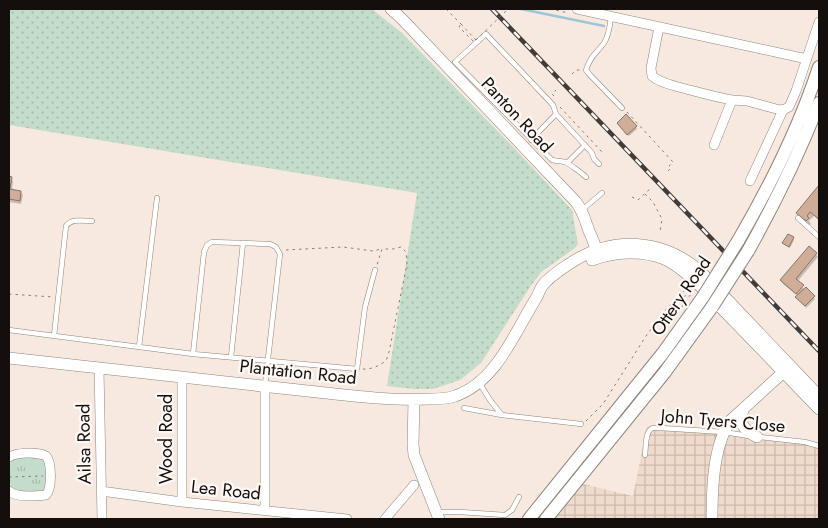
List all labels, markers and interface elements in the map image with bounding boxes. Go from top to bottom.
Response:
street label: Panton Road [475,71,559,159]
street label: Ottery Road [645,251,717,341]
street label: Plantation Road [238,353,358,391]
street label: Wood Road [153,394,179,484]
street label: John Tyers Close [658,402,786,439]
street label: Ailsa Road [70,403,98,485]
street label: Lea Road [190,473,262,507]

